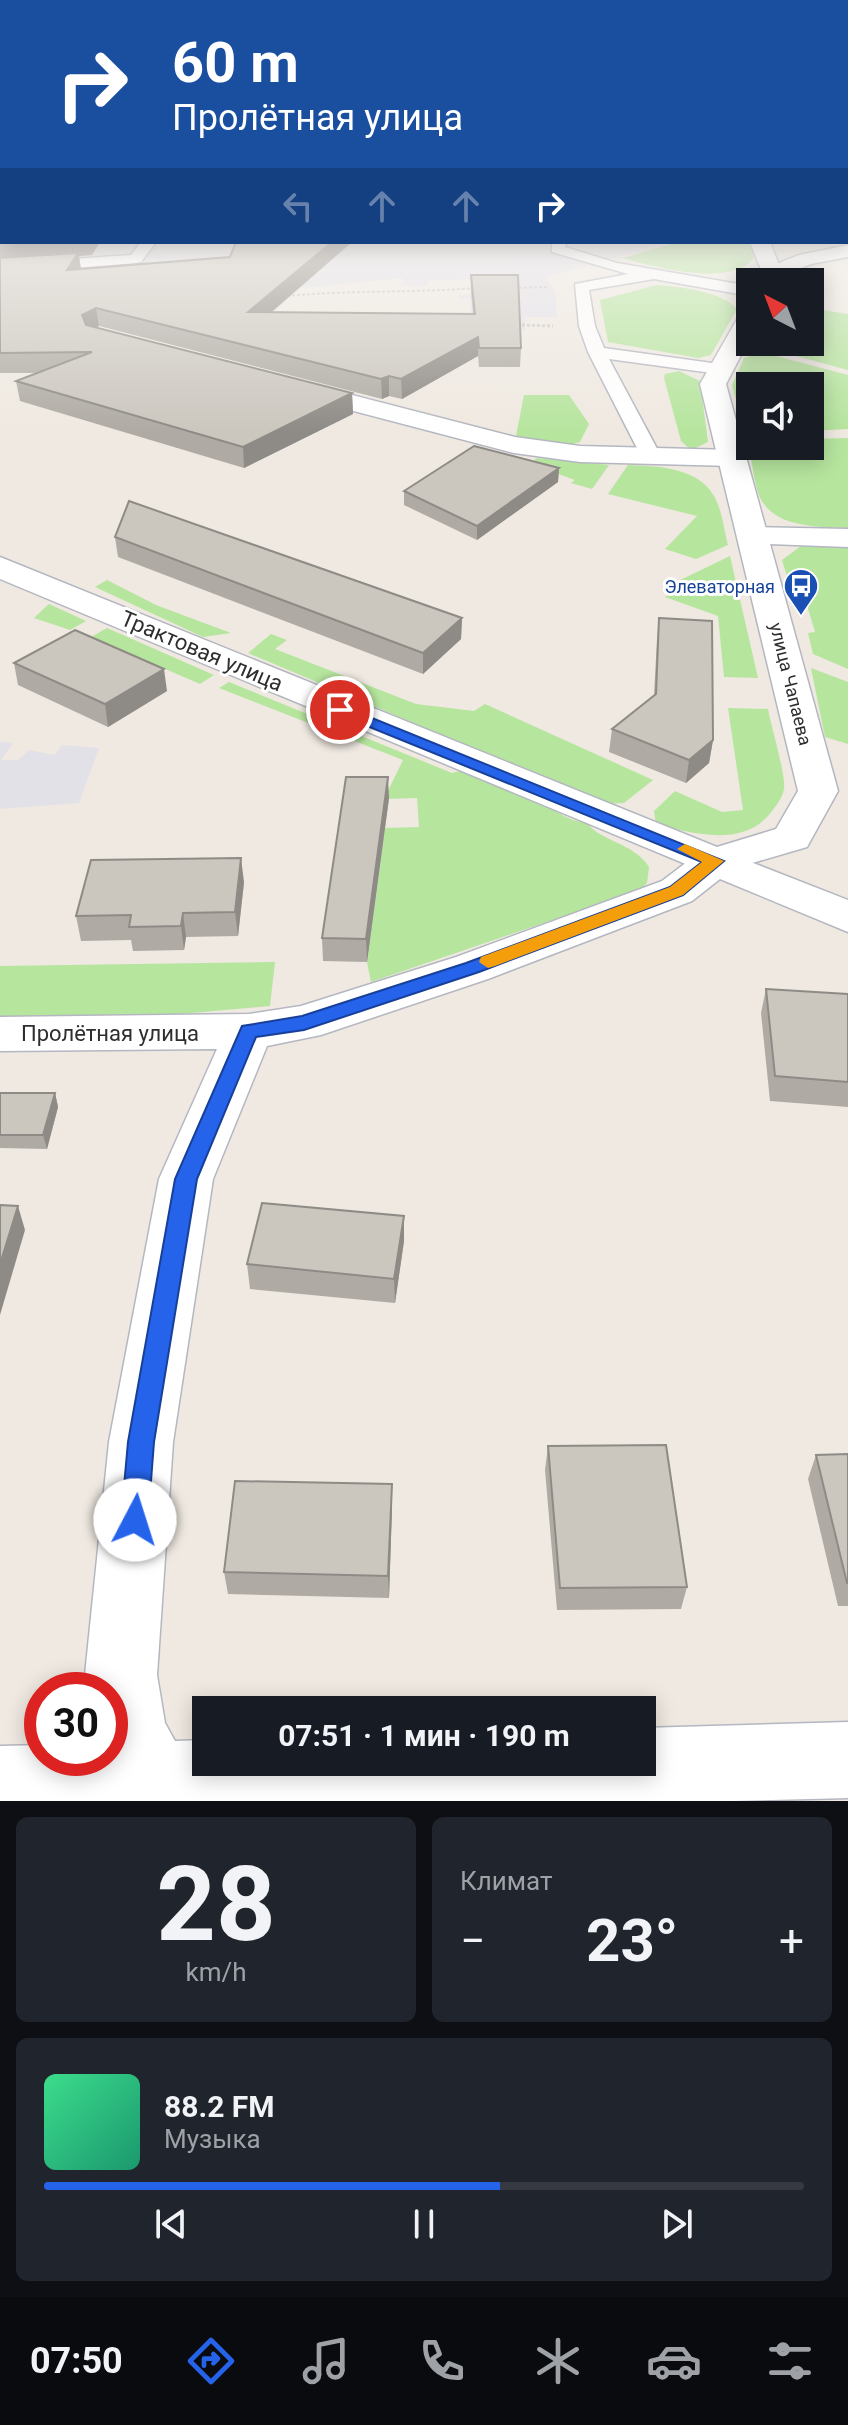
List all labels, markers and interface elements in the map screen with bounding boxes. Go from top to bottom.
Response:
text: 60 m [172,30,299,96]
icon: right [40,32,144,136]
text: Пролётная улица [172,97,463,139]
icon: left [276,184,320,228]
icon: ahead [360,184,404,228]
icon: ahead [444,184,488,228]
icon: right [528,184,572,228]
north arrow [736,268,824,356]
map controls [736,268,824,460]
button: sound [736,372,824,460]
bus stop icon: Элеваторная [782,567,820,617]
place label: Элеваторная [664,576,775,597]
street label: Трактовая улица [117,606,287,696]
street label: улица Чапаева [766,620,816,748]
pin [306,676,374,744]
icon: arrive [318,688,362,732]
street label: Пролётная улица [21,1021,199,1046]
position arrow [93,1478,177,1562]
speed limit sign: 30 [24,1672,128,1776]
text: 07:51 · 1 мин · 190 m [278,1718,570,1753]
text: 28 [156,1844,276,1965]
text: Климат [460,1866,552,1896]
text: 23° [586,1905,678,1976]
text: − [460,1915,485,1967]
text: + [779,1915,804,1967]
text: km/h [185,1957,247,1987]
text: 88.2 FM [164,2089,275,2124]
text: Музыка [164,2124,261,2154]
icon: previous [149,2202,193,2246]
icon: pause [402,2202,446,2246]
icon: next [655,2202,699,2246]
icon: directions [183,2333,239,2389]
icon: music [298,2333,354,2389]
icon: phone [414,2333,470,2389]
icon: climate [530,2333,586,2389]
icon: car [646,2333,702,2389]
icon: filters [762,2333,818,2389]
text: 07:50 [30,2340,123,2382]

